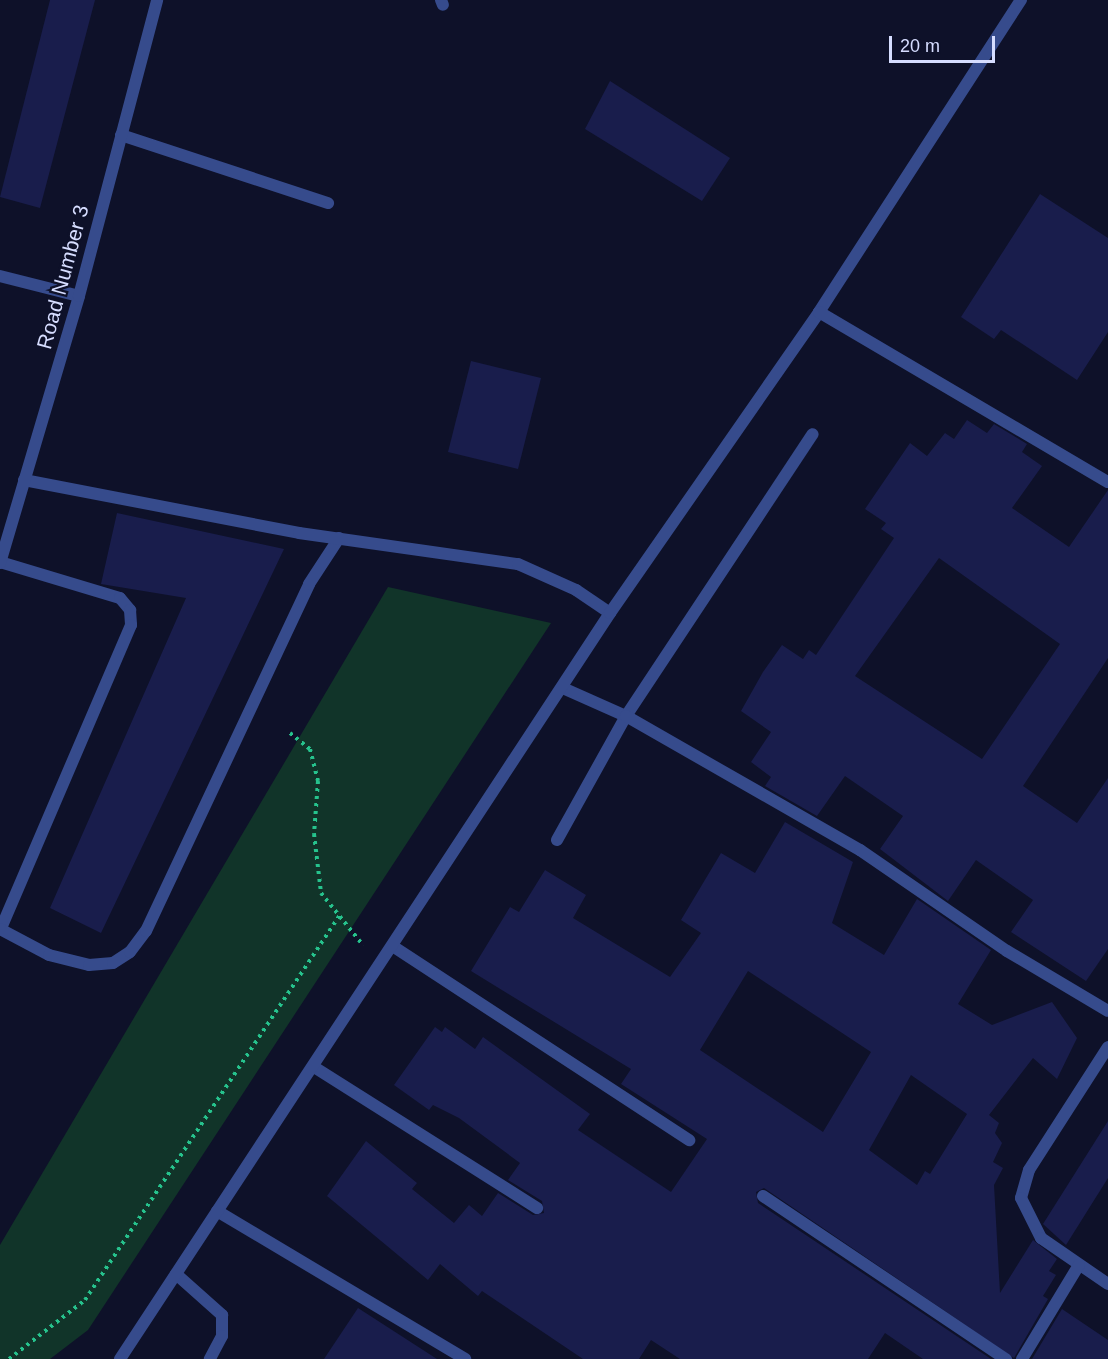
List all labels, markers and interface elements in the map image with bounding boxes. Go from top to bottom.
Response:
scale bar [892,24,998,62]
text: 20 m [900,36,940,56]
street label: Road Number 3 [32,202,94,352]

